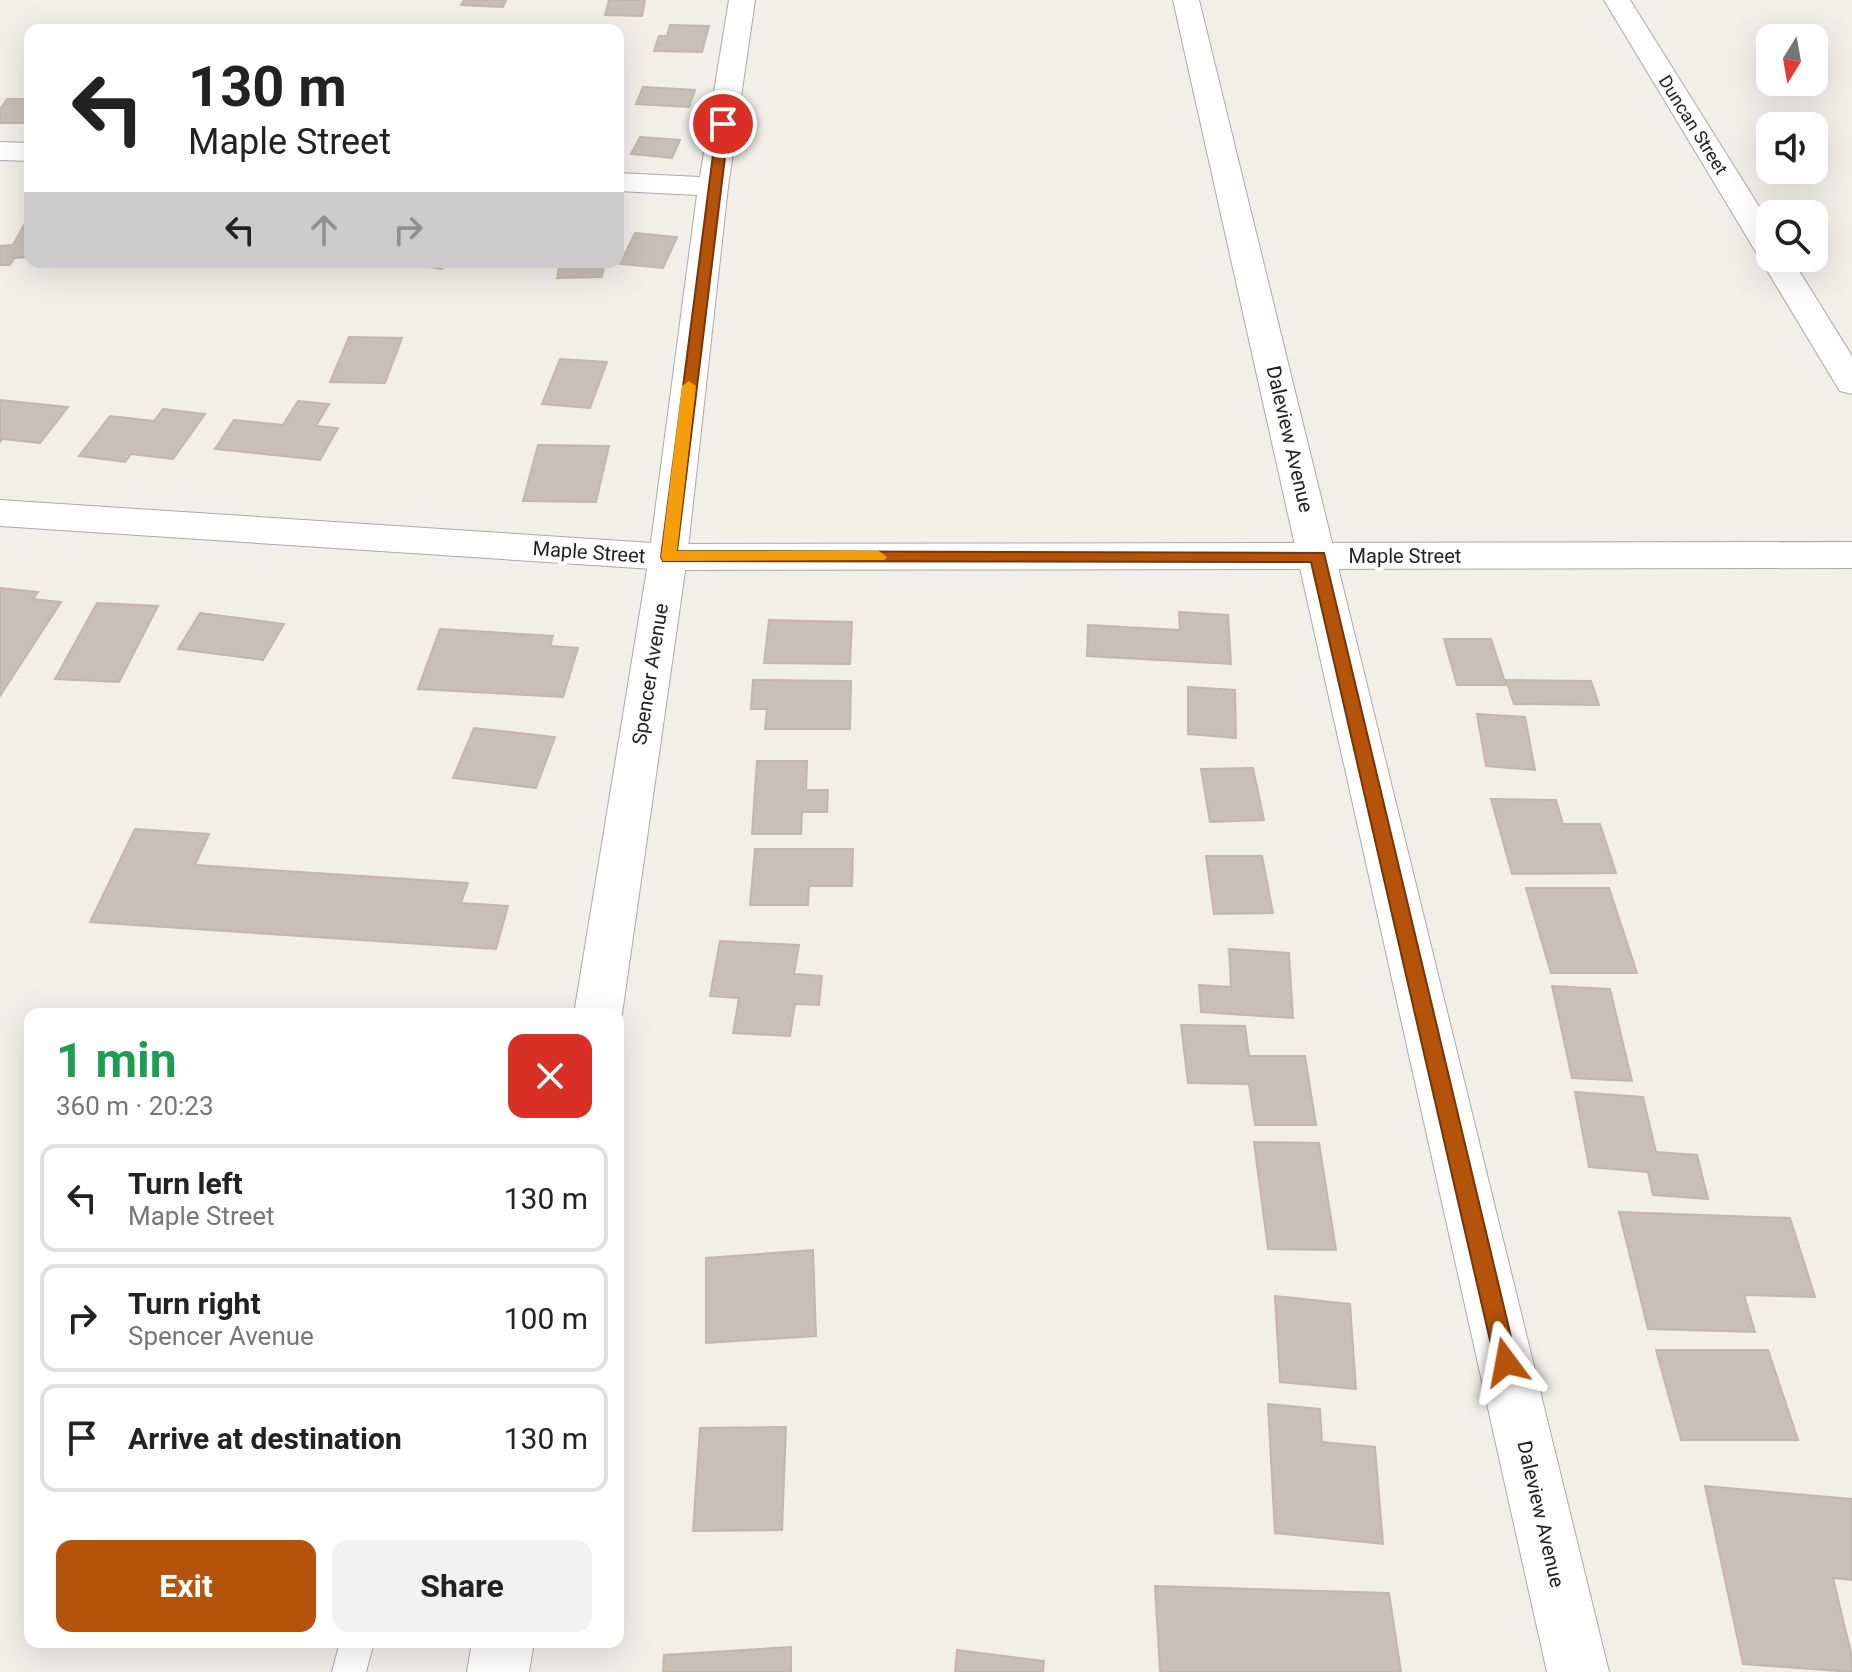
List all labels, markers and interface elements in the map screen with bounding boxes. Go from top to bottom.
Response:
north arrow [1756,24,1828,96]
map controls [1756,24,1828,272]
text: 130 m [188,54,347,120]
icon: left [56,56,160,160]
street label: Duncan Street [1655,71,1732,178]
pin [689,90,757,158]
icon: arrive [701,102,745,146]
button: sound [1756,112,1828,184]
text: Maple Street [188,121,391,163]
button: search [1756,200,1828,272]
icon: left [218,208,262,252]
icon: ahead [302,208,346,252]
icon: right [386,208,430,252]
street label: Daleview Avenue [1261,363,1319,515]
street label: Maple Street [532,536,646,568]
street label: Maple Street [1349,544,1461,568]
street label: Spencer Avenue [627,602,673,746]
text: 1 min [56,1032,177,1089]
button: close [508,1034,592,1118]
text: 360 m · 20:23 [56,1091,214,1121]
text: Turn left [128,1166,243,1201]
icon: left [60,1176,104,1220]
text: 130 m [504,1181,588,1216]
text: Maple Street [128,1201,275,1231]
text: Turn right [128,1286,261,1321]
icon: right [60,1296,104,1340]
text: 100 m [504,1301,588,1336]
position arrow [1464,1320,1548,1404]
text: Spencer Avenue [128,1321,314,1351]
icon: arrive [60,1416,104,1460]
text: Arrive at destination [128,1421,402,1456]
text: 130 m [504,1421,588,1456]
street label: Daleview Avenue [1512,1438,1570,1590]
button: Exit [56,1540,316,1632]
button: Share [332,1540,592,1632]

